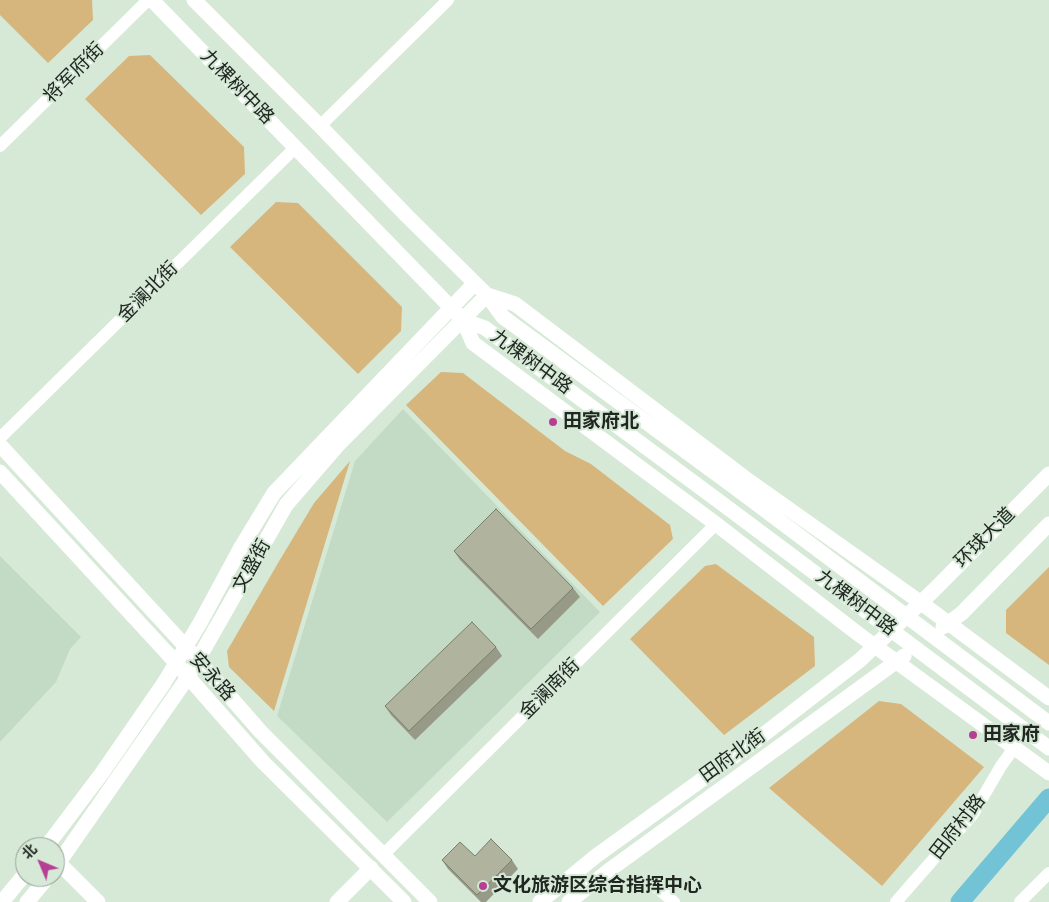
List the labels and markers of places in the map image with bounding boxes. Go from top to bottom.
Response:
place label: 田家府北 [563,411,639,433]
marker: 田家府北 [547,416,559,428]
place label: 田家府 [983,724,1040,746]
marker: 田家府 [967,729,979,741]
place label: 文化旅游区综合指挥中心 [493,875,702,897]
marker: 文化旅游区综合指挥中心 [477,880,489,892]

